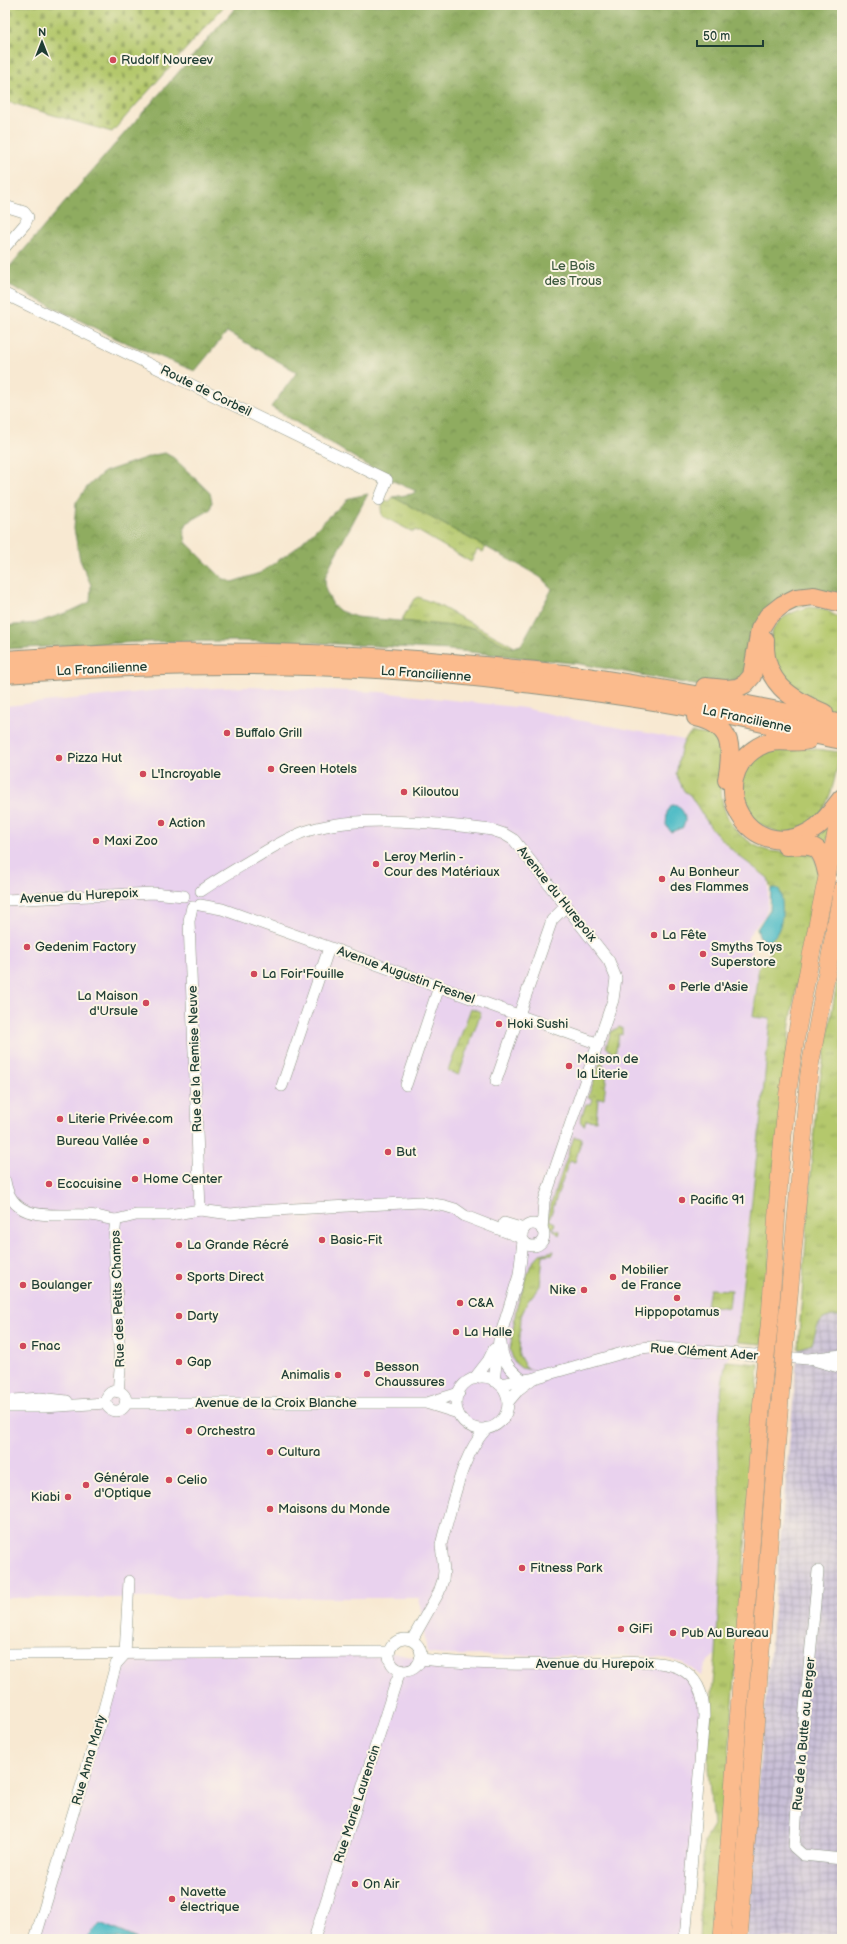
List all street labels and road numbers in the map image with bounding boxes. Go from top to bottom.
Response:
street label: Route de Corbeil [158,362,254,420]
street label: La Francilienne [56,659,148,679]
street label: La Francilienne [380,663,472,685]
street label: La Francilienne [701,702,793,736]
street label: Avenue du Hurepoix [514,843,600,945]
street label: Avenue du Hurepoix [20,885,138,907]
street label: Avenue Augustin Fresnel [335,943,477,1007]
street label: Rue de la Remise Neuve [184,985,206,1133]
street label: Rue des Petits Champs [108,1229,128,1368]
street label: Rue Clément Ader [649,1340,759,1364]
street label: Avenue de la Croix Blanche [195,1395,357,1411]
street label: Avenue du Hurepoix [536,1656,654,1672]
street label: Rue de la Butte au Berger [789,1656,819,1811]
street label: Rue Anna Marly [68,1713,110,1807]
street label: Rue Marie Laurencin [330,1743,384,1865]

